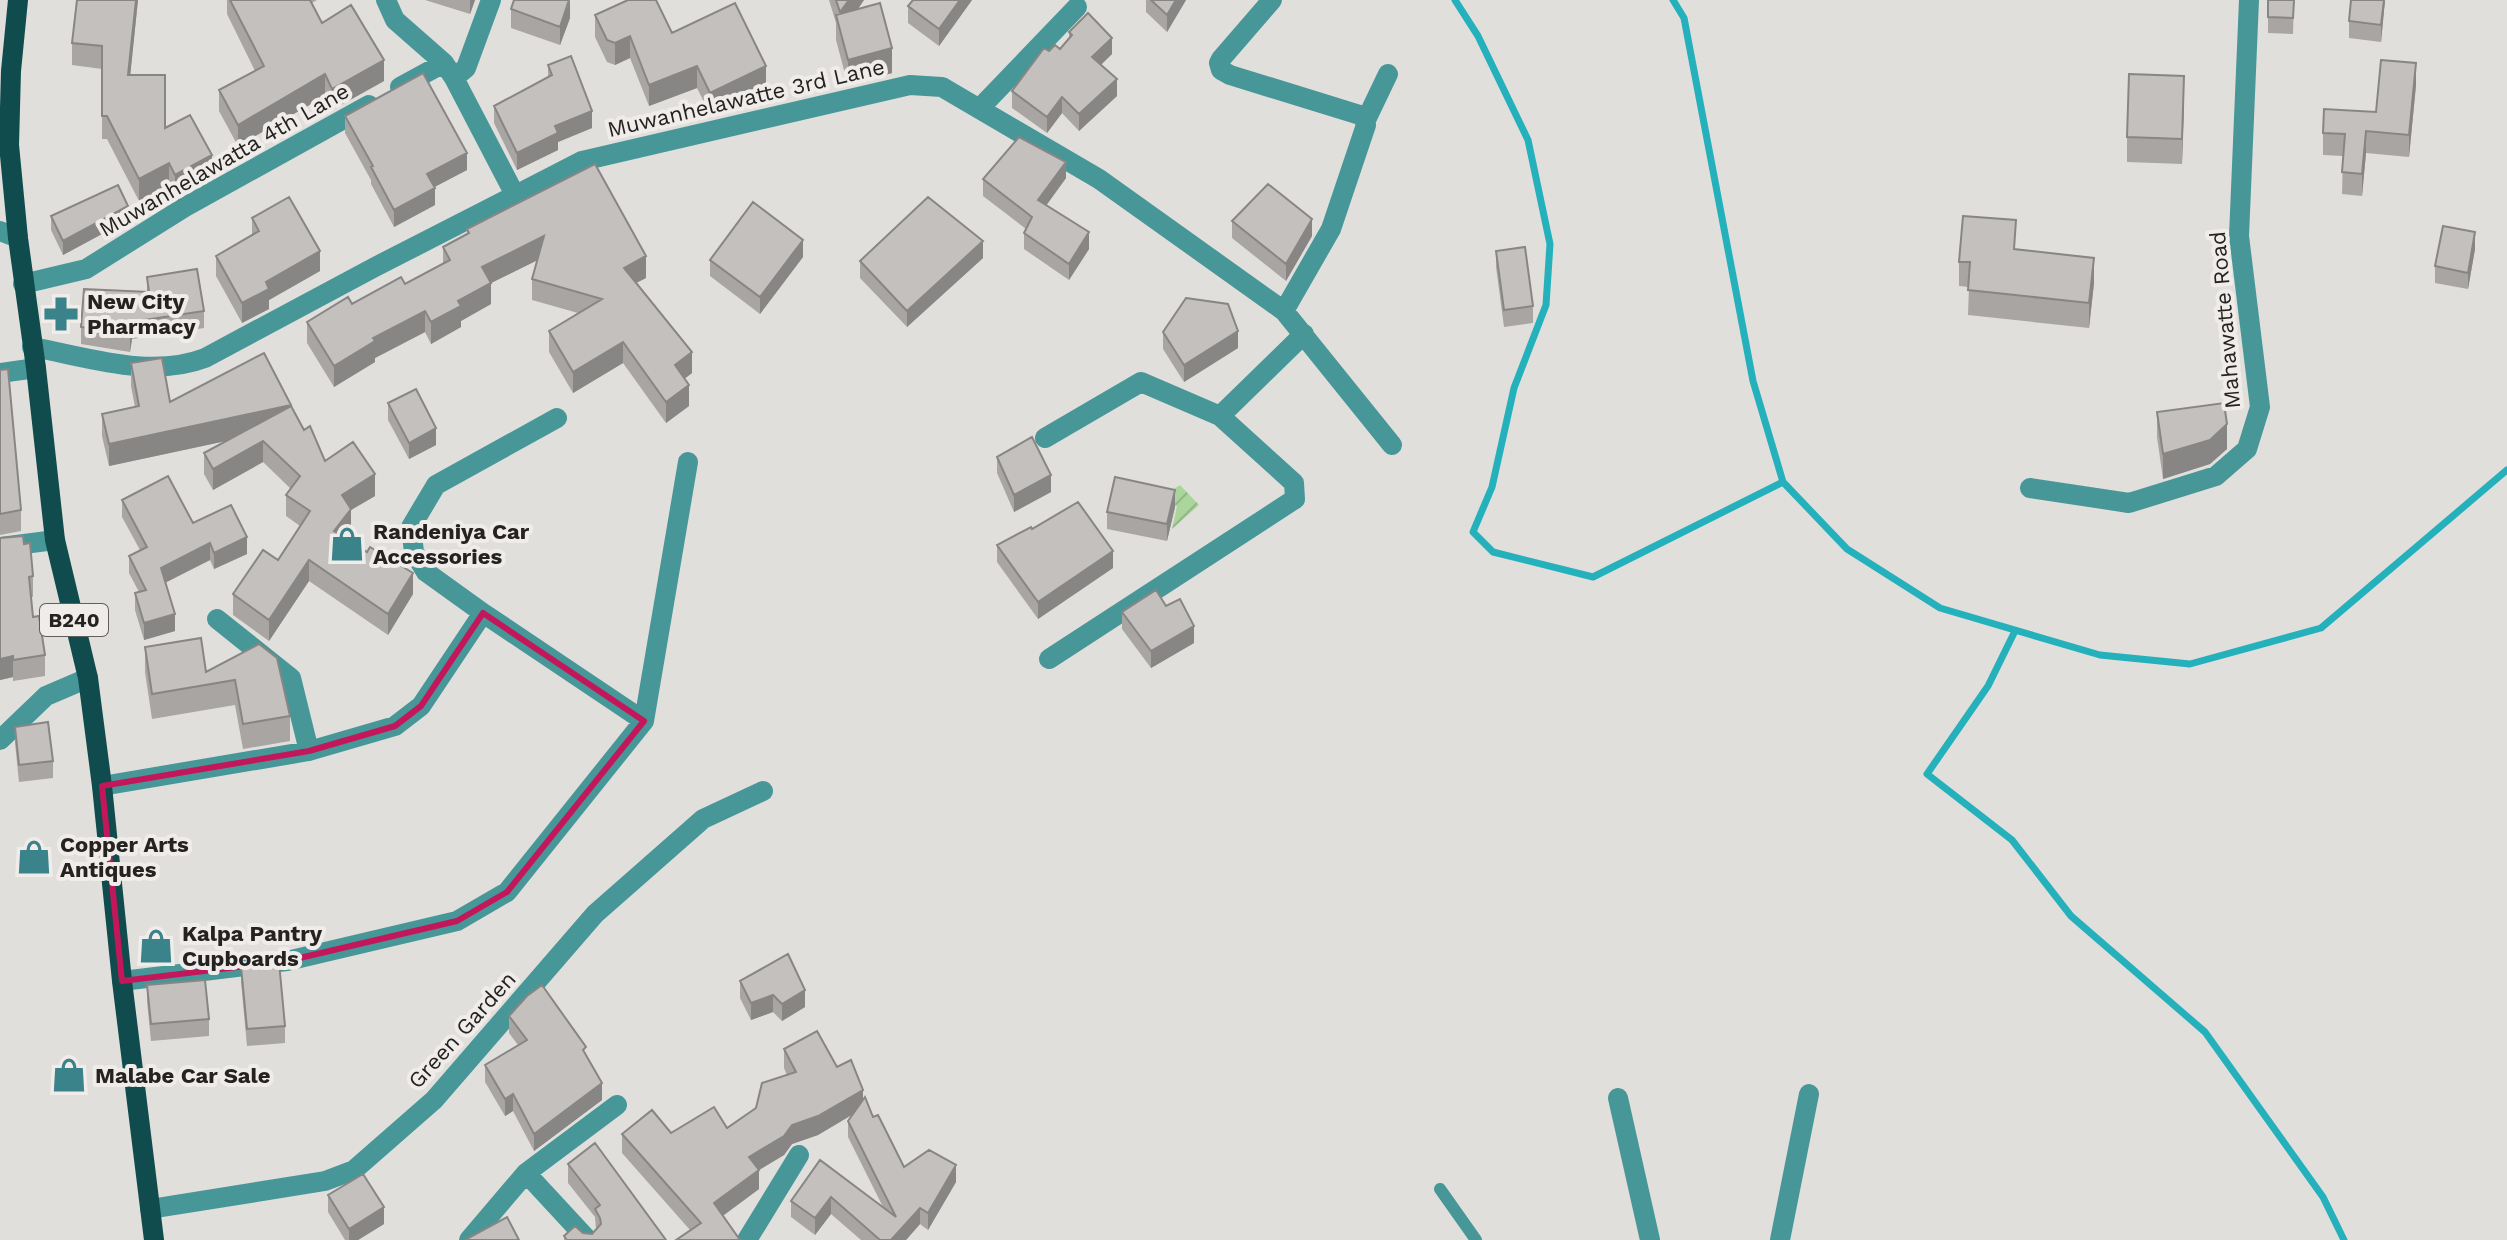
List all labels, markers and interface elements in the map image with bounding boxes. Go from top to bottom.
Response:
street label: Muwanhelawatte 3rd Lane [605,54,887,142]
street label: Muwanhelawatta 4th Lane [95,78,353,242]
street label: Mahawatte Road [2205,230,2245,410]
place label: New City Pharmacy [87,289,196,339]
pharmacy icon: New City Pharmacy [42,295,80,333]
place label: Randeniya Car Accessories [373,519,530,569]
shop icon: Randeniya Car Accessories [328,525,366,563]
road number: B240 [40,604,108,636]
place label: Copper Arts Antiques [60,832,189,882]
shop icon: Copper Arts Antiques [15,838,53,876]
place label: Kalpa Pantry Cupboards [182,921,323,971]
shop icon: Kalpa Pantry Cupboards [137,927,175,965]
street label: Green Garden [403,967,521,1093]
shop icon: Malabe Car Sale [50,1056,88,1094]
place label: Malabe Car Sale [95,1063,271,1088]

